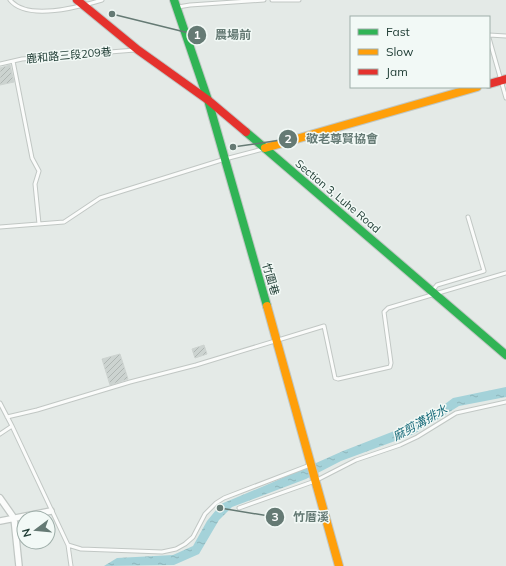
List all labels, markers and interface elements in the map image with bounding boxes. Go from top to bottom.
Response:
legend [350,16,490,88]
callout: 農場前 [187,23,259,47]
text: Fast [386,24,410,39]
text: 1 [193,27,201,42]
text: 農場前 [215,27,251,42]
street label: 鹿和路三段209巷 [26,44,112,66]
text: Slow [386,44,414,59]
text: Jam [386,64,408,79]
callout: 敬老尊賢協會 [278,127,386,151]
text: 2 [284,131,292,146]
text: 敬老尊賢協會 [306,131,378,146]
street label: Section 3, Luhe Road [293,156,383,236]
street label: 竹圍巷 [260,261,282,297]
water label: 麻剪溝排水 [390,401,451,444]
callout: 竹厝溪 [265,505,337,529]
text: 3 [271,509,279,524]
text: 竹厝溪 [293,509,329,524]
north arrow [16,510,56,550]
text: N [19,527,34,539]

